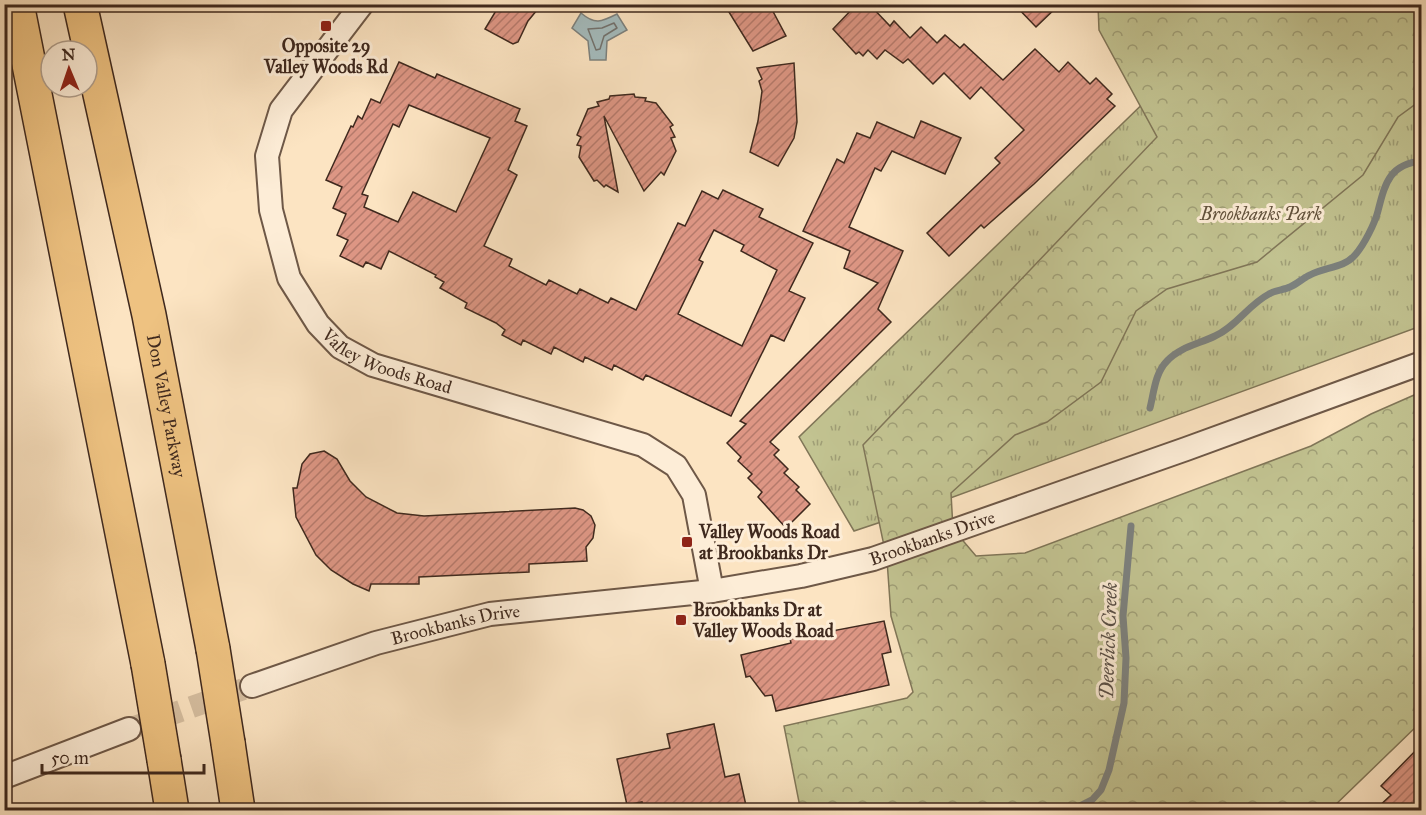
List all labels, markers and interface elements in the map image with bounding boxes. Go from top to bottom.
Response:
marker: Opposite 29 Valley Woods Rd [319,19,333,33]
place label: Opposite 29 Valley Woods Rd [263,35,389,79]
north arrow [39,39,99,99]
text: N [61,45,76,64]
park label: Brookbanks Park [1199,203,1322,225]
street label: Valley Woods Road [316,323,454,399]
street label: Don Valley Parkway [142,332,191,480]
street label: Brookbanks Drive [866,506,998,570]
place label: Valley Woods Road at Brookbanks Dr [698,521,841,564]
marker: Valley Woods Road at Brookbanks Dr [680,535,694,549]
water label: Deerlick Creek [1094,582,1122,700]
place label: Brookbanks Dr at Valley Woods Road [692,599,835,643]
street label: Brookbanks Drive [389,600,521,650]
marker: Brookbanks Dr at Valley Woods Road [674,613,688,627]
scale bar [42,737,204,775]
text: 50 m [51,747,89,769]

